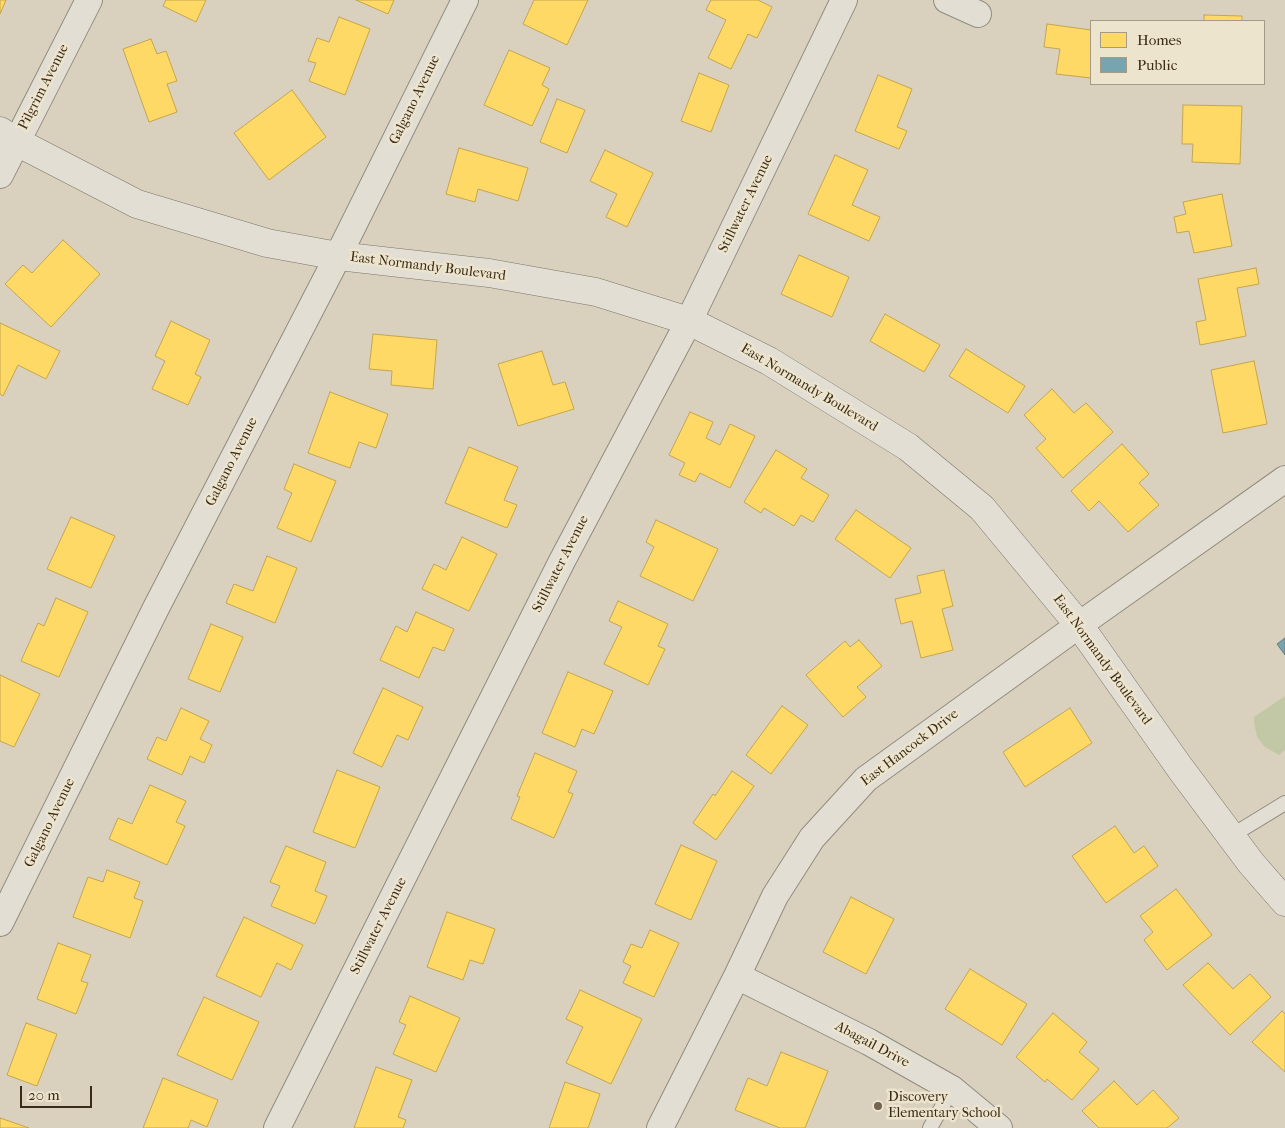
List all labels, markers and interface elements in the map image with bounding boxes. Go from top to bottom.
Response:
legend [1090,20,1265,85]
text: Homes [1137,31,1182,49]
street label: Pilgrim Avenue [15,41,73,133]
street label: Galgano Avenue [386,53,444,147]
text: Public [1137,56,1177,74]
street label: Stillwater Avenue [715,152,777,256]
street label: East Normandy Boulevard [349,249,507,285]
street label: East Normandy Boulevard [737,340,881,436]
street label: Galgano Avenue [202,415,262,509]
street label: Stillwater Avenue [529,513,593,615]
street label: East Normandy Boulevard [1049,592,1155,728]
street label: East Hancock Drive [858,706,962,790]
street label: Galgano Avenue [21,776,79,870]
street label: Stillwater Avenue [347,875,411,977]
street label: Abagail Drive [832,1018,912,1072]
scale bar [22,1076,95,1108]
text: 20 m [28,1086,60,1104]
place label: Discovery Elementary School [888,1090,1001,1122]
marker: Discovery Elementary School [872,1100,884,1112]

